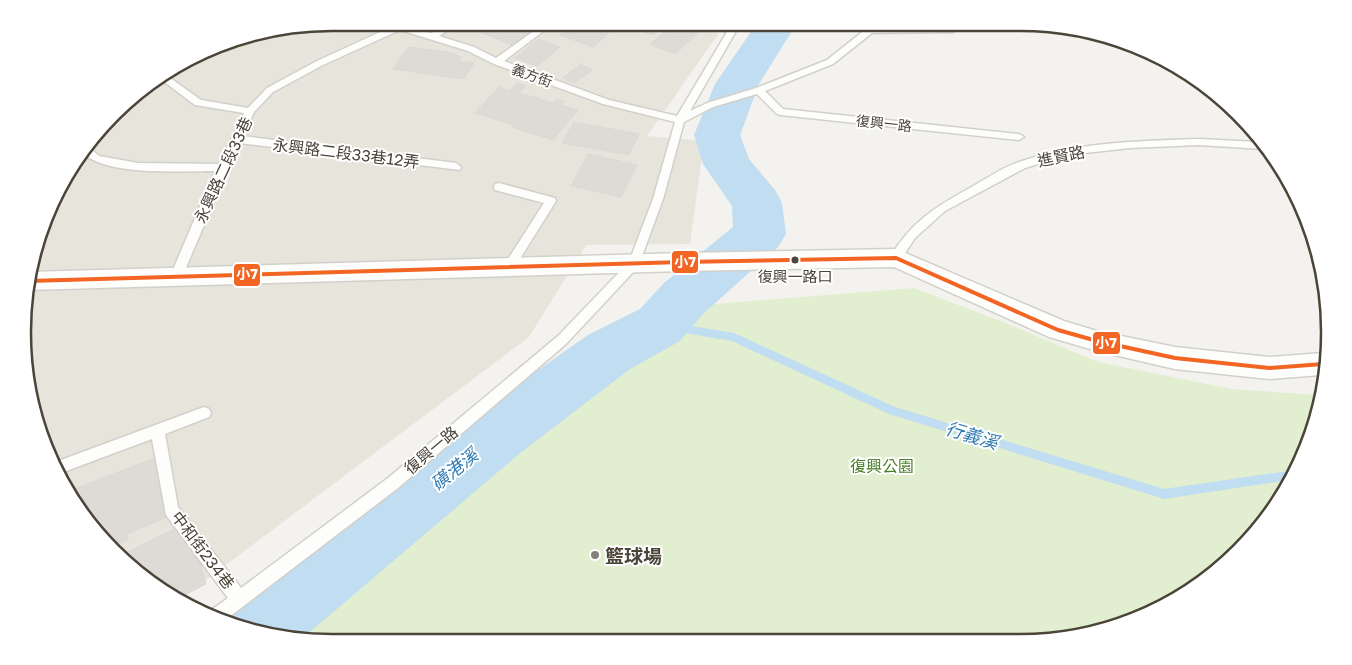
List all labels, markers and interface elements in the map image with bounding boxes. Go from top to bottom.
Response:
street label: 義方街 [509,60,555,90]
street label: 復興一路 [855,112,913,134]
street label: 永興路二段33巷 [190,114,256,226]
street label: 永興路二段33巷12弄 [271,134,421,172]
street label: 進賢路 [1035,141,1087,171]
line badge: 小7 [671,250,699,274]
text: 小7 [674,253,696,270]
marker: 復興一路口 [790,255,800,265]
line badge: 小7 [233,263,261,287]
text: 小7 [236,265,258,282]
place label: 復興一路口 [757,267,833,285]
line badge: 小7 [1092,331,1121,355]
text: 小7 [1095,334,1117,351]
water label: 行義溪 [943,417,1004,454]
street label: 復興一路 [400,422,462,478]
water label: 磺港溪 [426,442,484,495]
park label: 復興公園 [850,456,914,476]
street label: 中和街234巷 [167,507,239,593]
place label: 籃球場 [605,544,662,567]
marker: 籃球場 [589,549,601,561]

